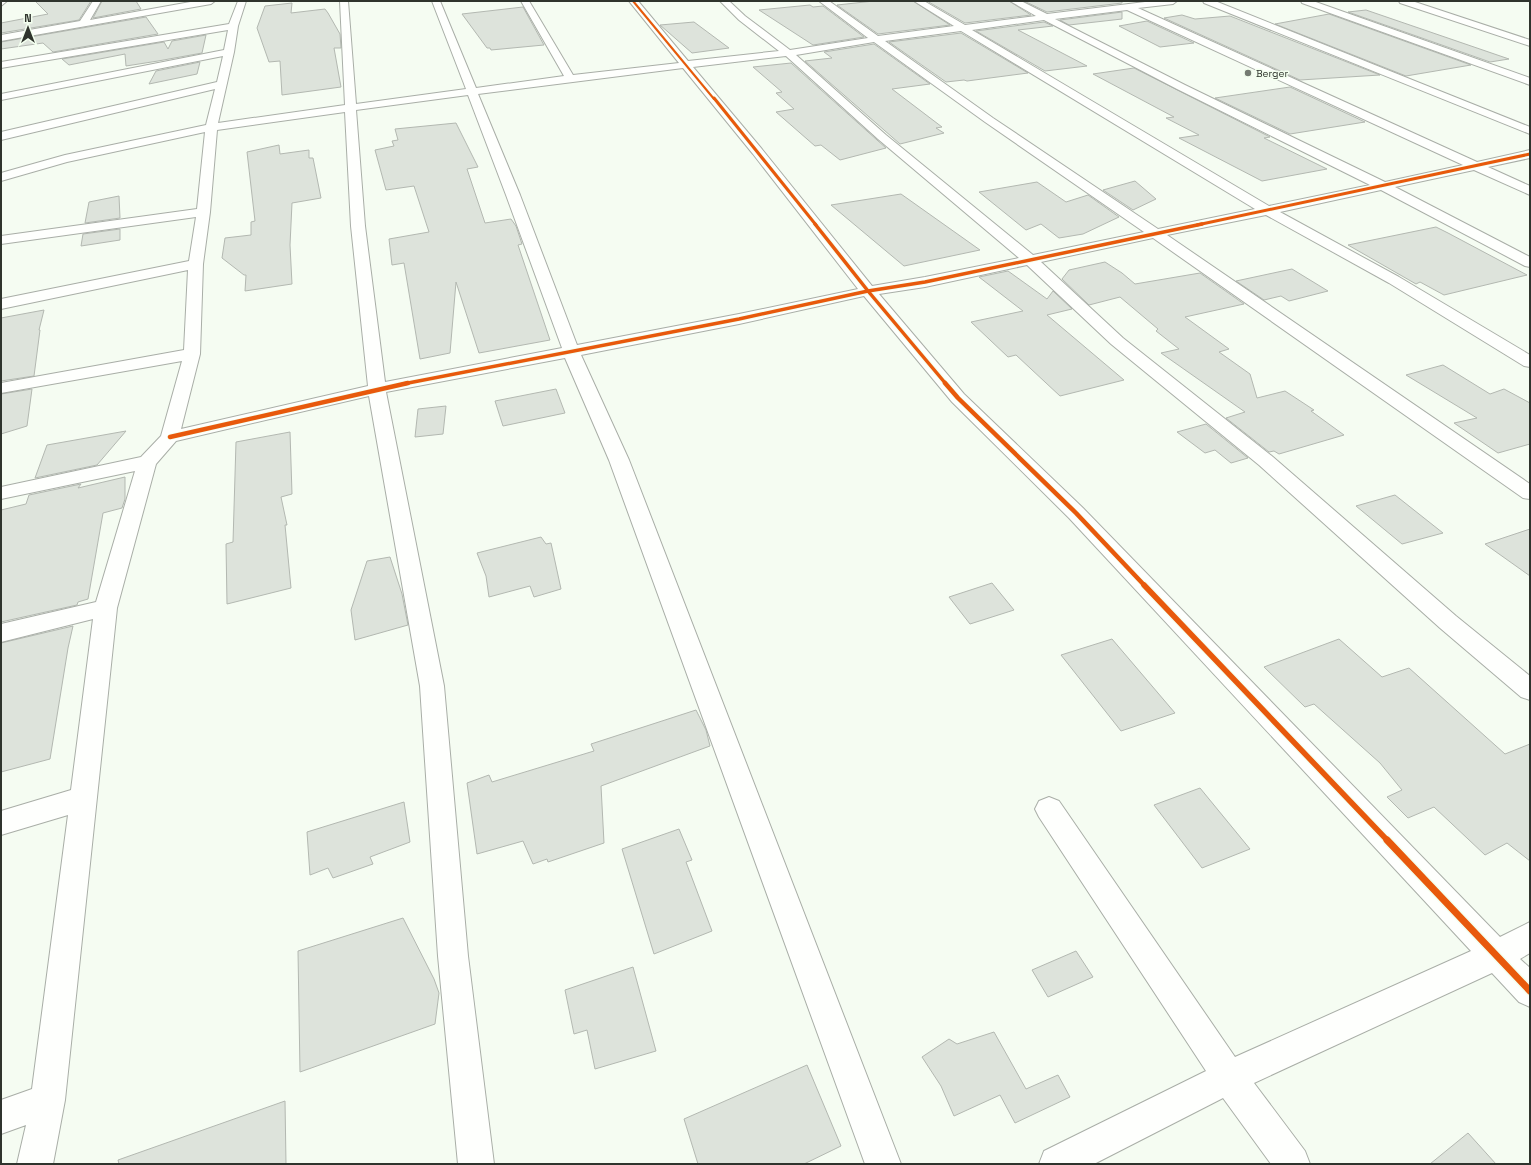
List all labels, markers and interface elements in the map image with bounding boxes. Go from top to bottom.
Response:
north arrow [8,8,48,48]
text: N [24,11,32,25]
place label: Berger [1256,67,1288,80]
marker: Berger [1243,68,1253,78]

